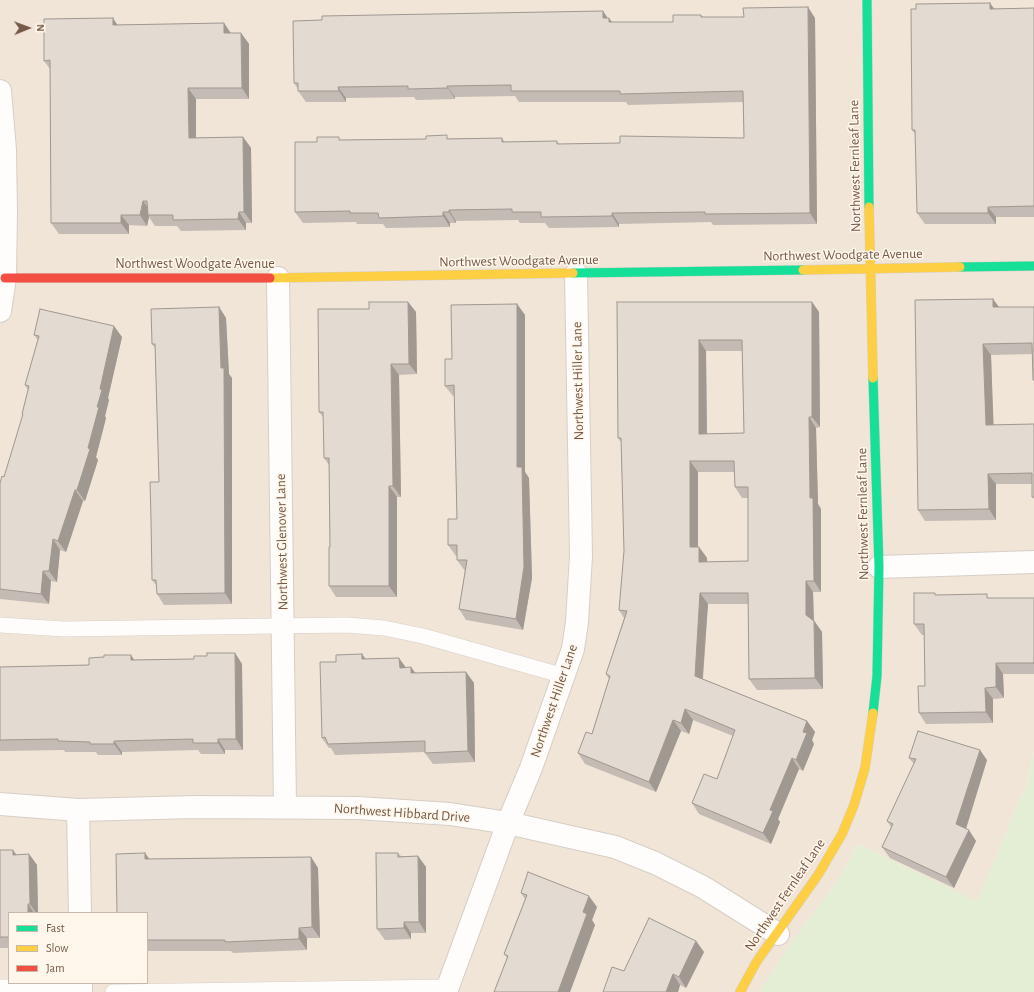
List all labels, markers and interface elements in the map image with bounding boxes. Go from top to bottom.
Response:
north arrow [8,8,48,48]
text: N [35,24,46,32]
street label: Northwest Fernleaf Lane [845,100,865,232]
street label: Northwest Woodgate Avenue [763,245,923,265]
street label: Northwest Woodgate Avenue [439,251,599,271]
street label: Northwest Woodgate Avenue [115,256,275,272]
street label: Northwest Hiller Lane [569,322,587,440]
street label: Northwest Fernleaf Lane [853,448,873,580]
street label: Northwest Glenover Lane [272,474,292,610]
street label: Northwest Hiller Lane [527,642,581,760]
street label: Northwest Hibbard Drive [333,800,471,826]
street label: Northwest Fernleaf Lane [741,836,829,954]
legend [8,912,148,984]
text: Fast [46,922,65,934]
text: Slow [46,942,68,954]
text: Jam [46,962,65,974]

